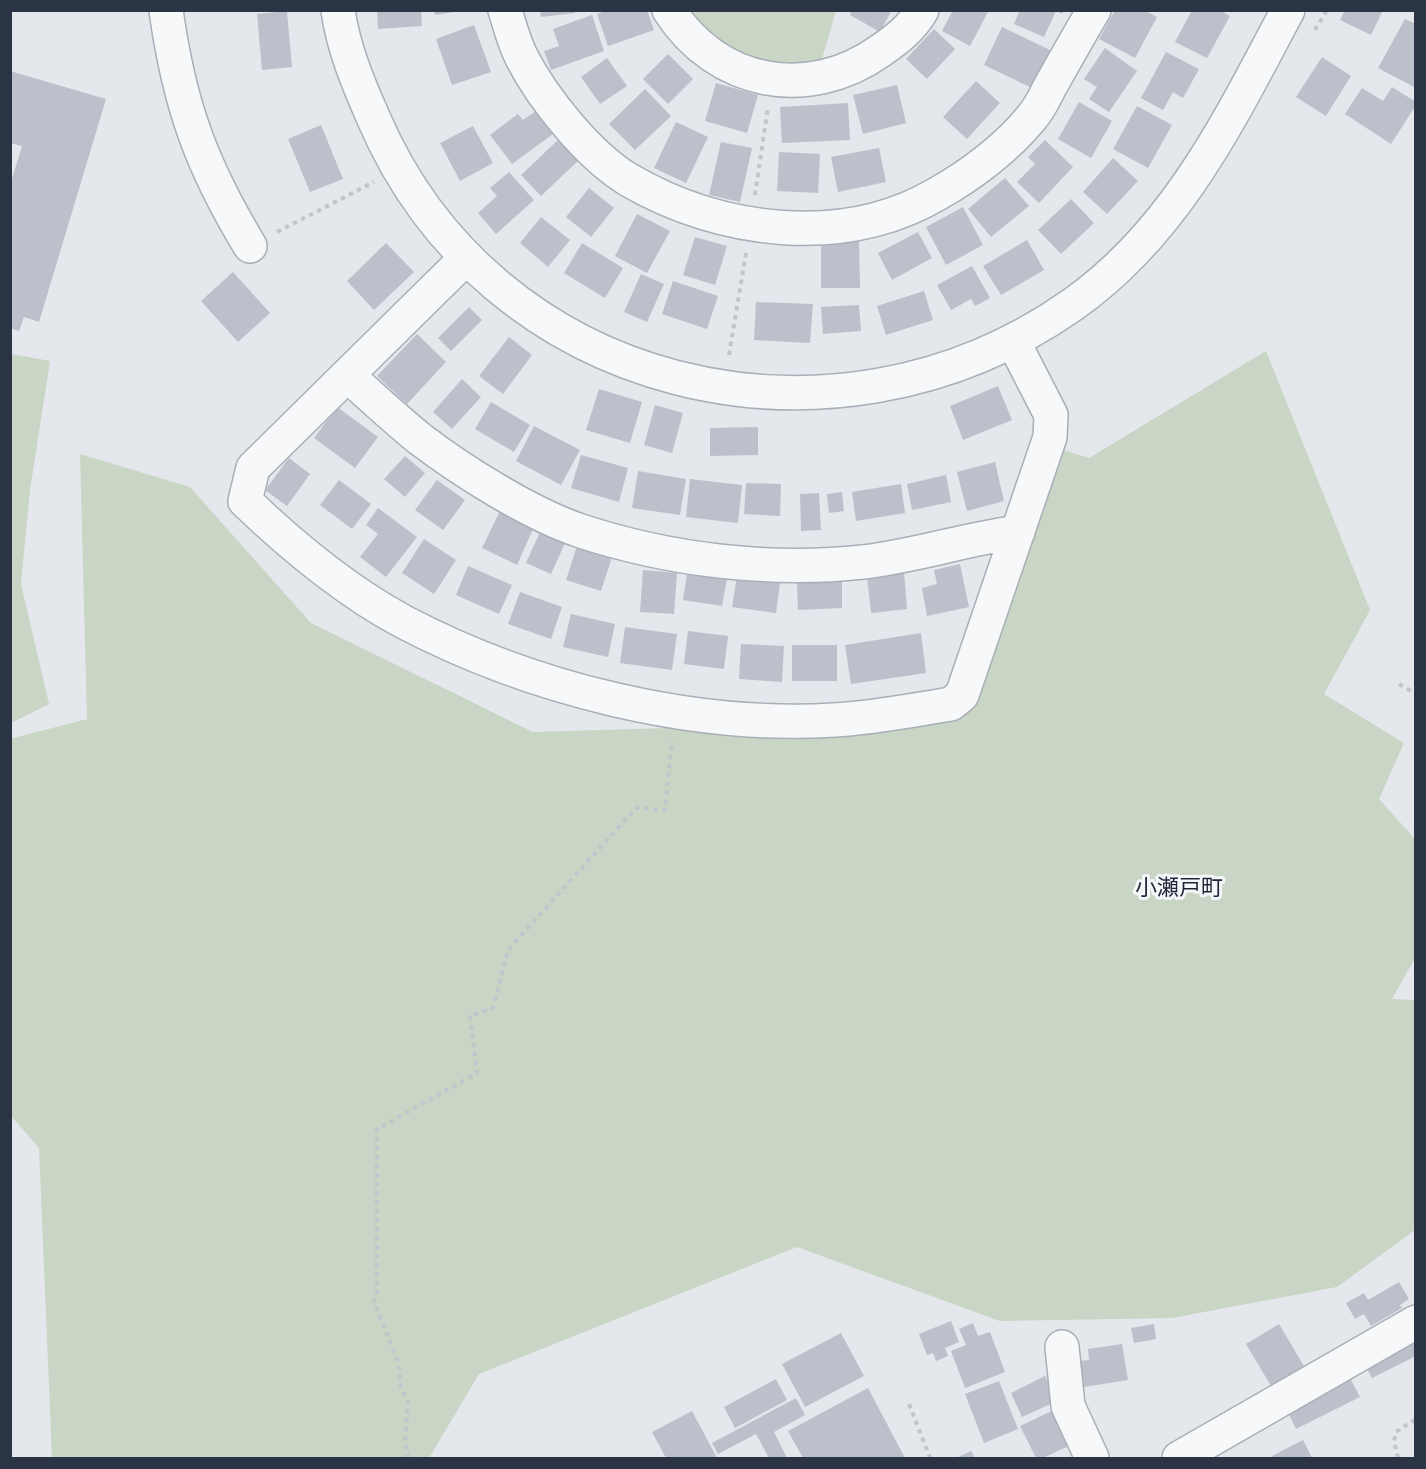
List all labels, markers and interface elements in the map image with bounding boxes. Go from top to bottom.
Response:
district label: 小瀬戸町 [1135,875,1223,901]

